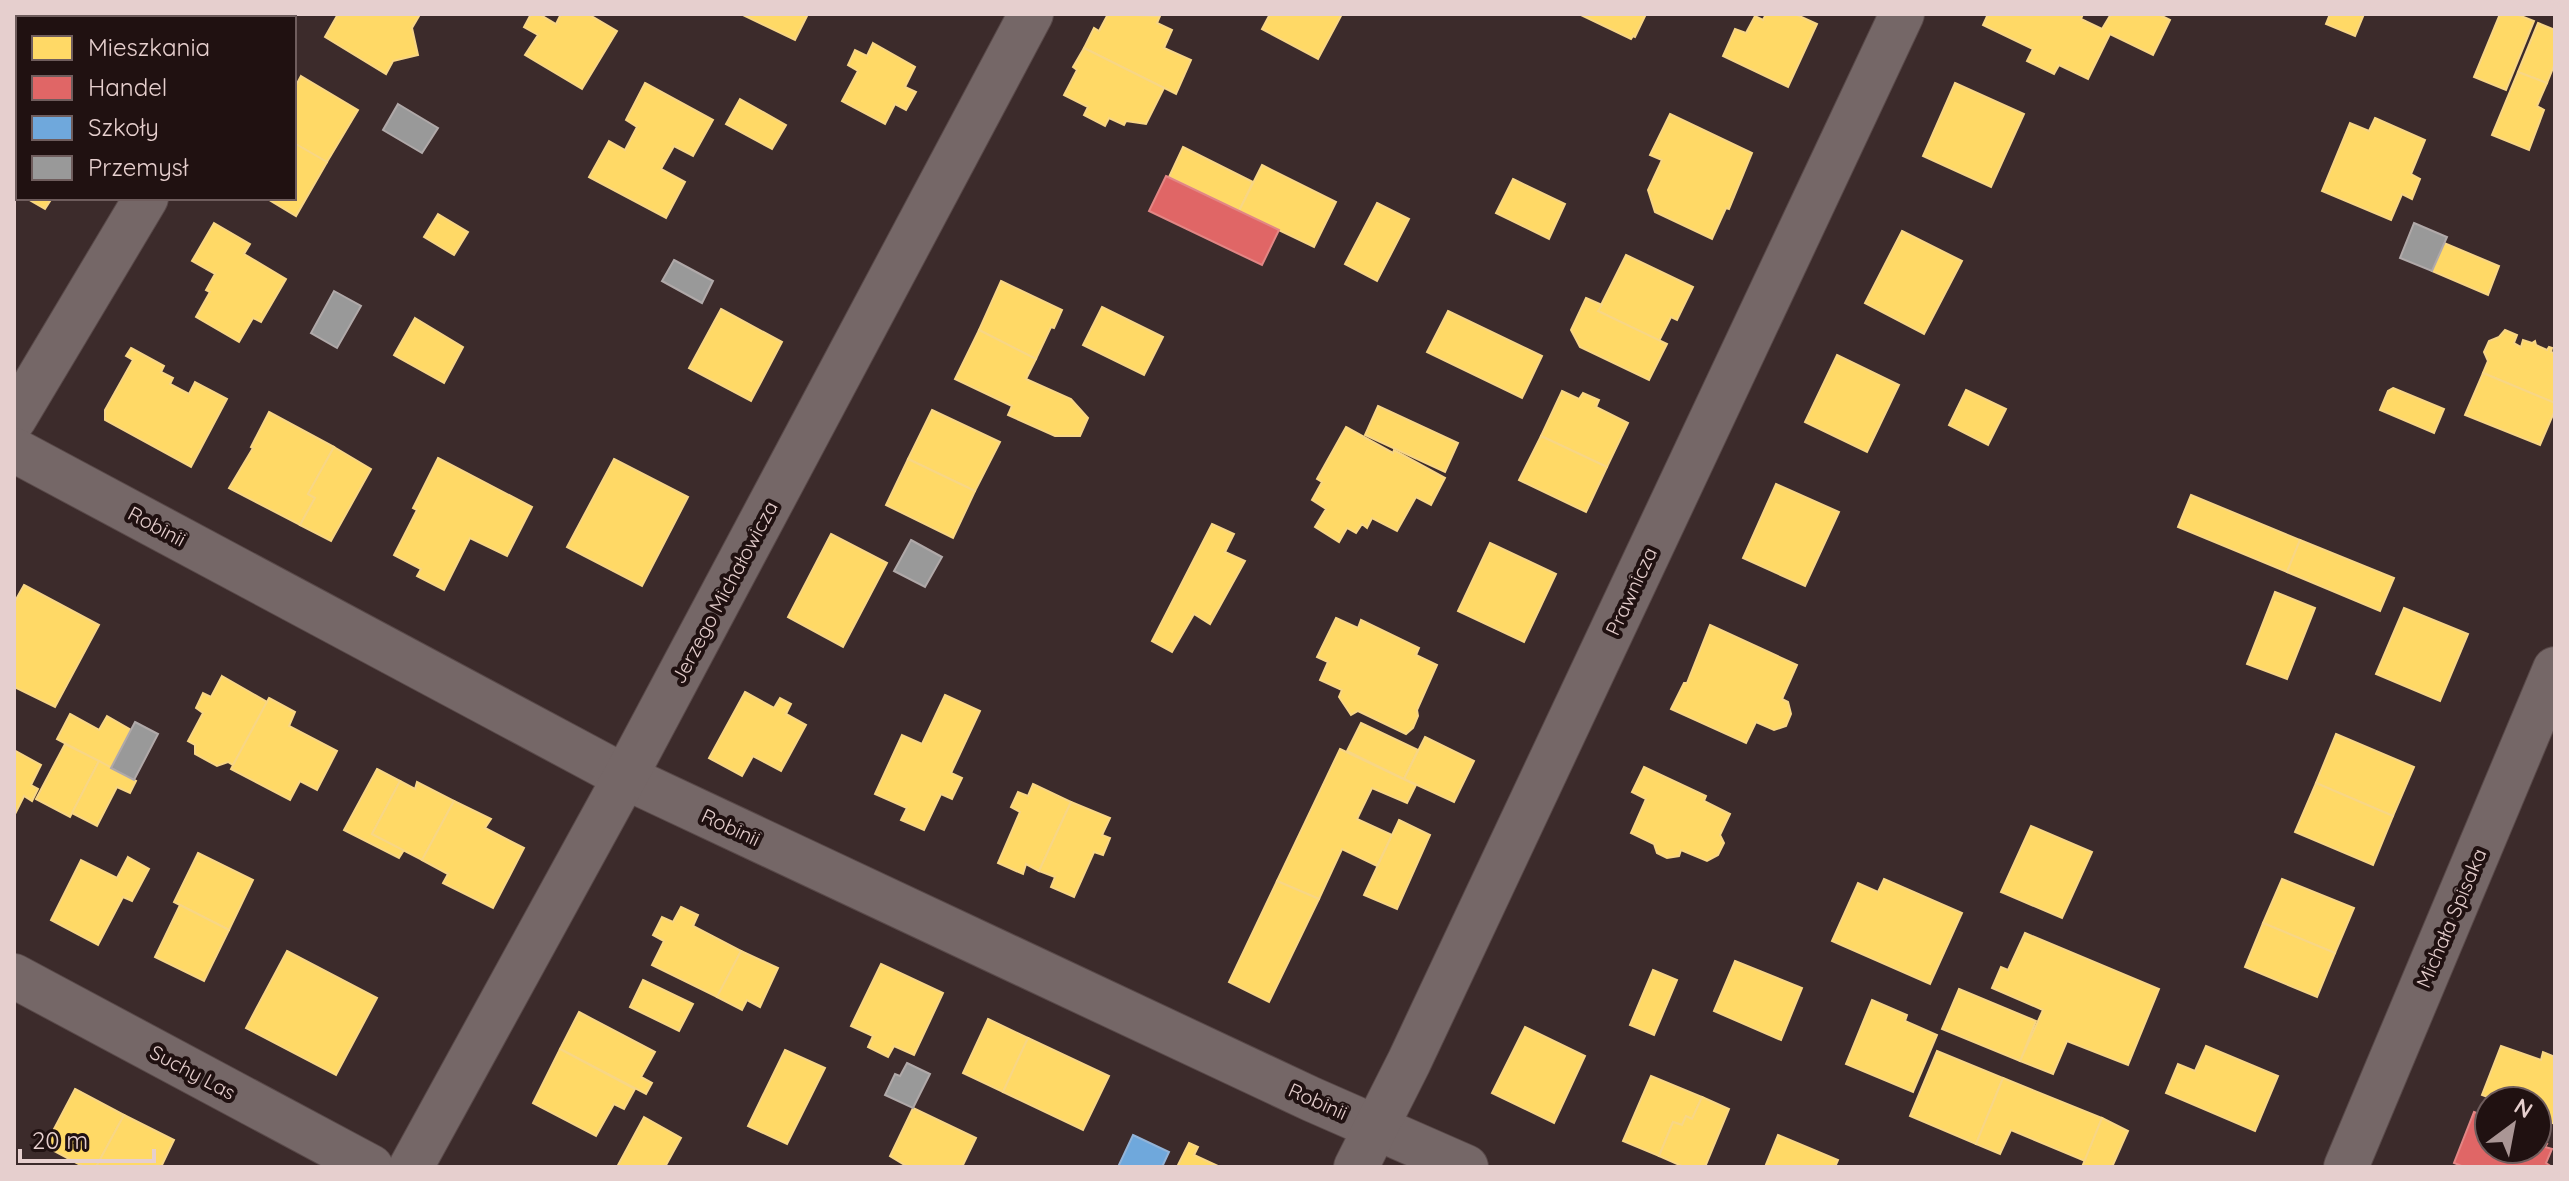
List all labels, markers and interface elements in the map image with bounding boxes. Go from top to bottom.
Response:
legend [16,16,296,200]
text: Mieszkania [88,32,210,62]
text: Handel [88,72,167,102]
text: Szkoły [88,112,159,142]
text: Przemysł [88,152,189,182]
street label: Jerzego Michałowicza [665,496,783,688]
street label: Robinii [124,500,190,552]
street label: Prawnicza [1600,543,1662,639]
street label: Robinii [698,803,764,851]
street label: Michała Spisaka [2410,845,2492,991]
street label: Suchy Las [146,1039,240,1105]
street label: Robinii [1285,1077,1351,1125]
north arrow [2473,1085,2553,1165]
text: N [2509,1092,2538,1124]
scale bar [20,1113,154,1163]
text: 20 m [32,1125,88,1155]

